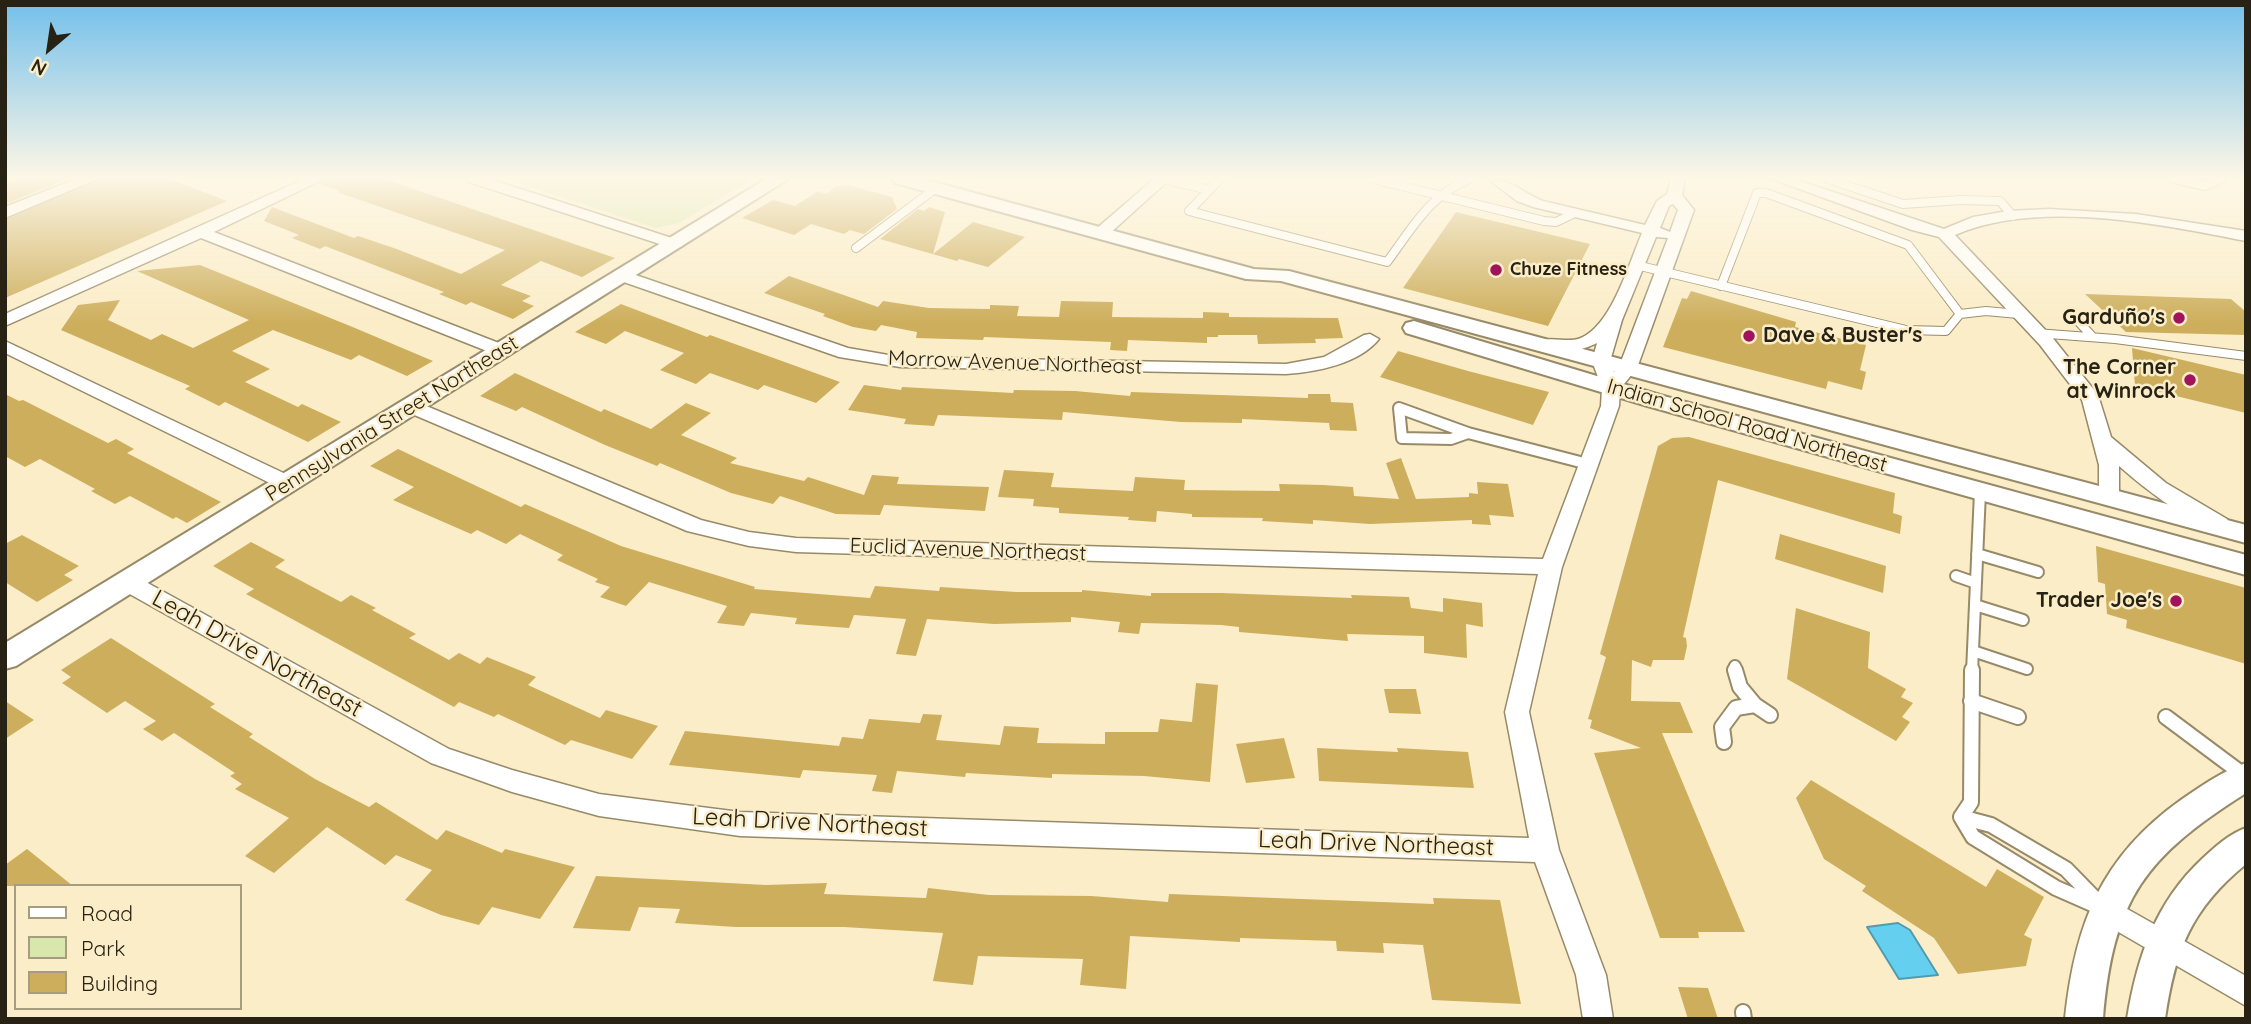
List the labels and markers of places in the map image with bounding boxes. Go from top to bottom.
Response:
place label: Chuze Fitness [1510,259,1627,281]
marker: Chuze Fitness [1488,262,1504,278]
place label: Garduño's [2062,305,2165,331]
marker: Garduño's [2171,310,2187,326]
place label: Dave & Buster's [1763,323,1922,349]
marker: Dave & Buster's [1741,328,1757,344]
place label: The Corner at Winrock [2063,355,2176,405]
marker: The Corner at Winrock [2182,372,2198,388]
place label: Trader Joe's [2036,588,2162,614]
marker: Trader Joe's [2168,593,2184,609]

